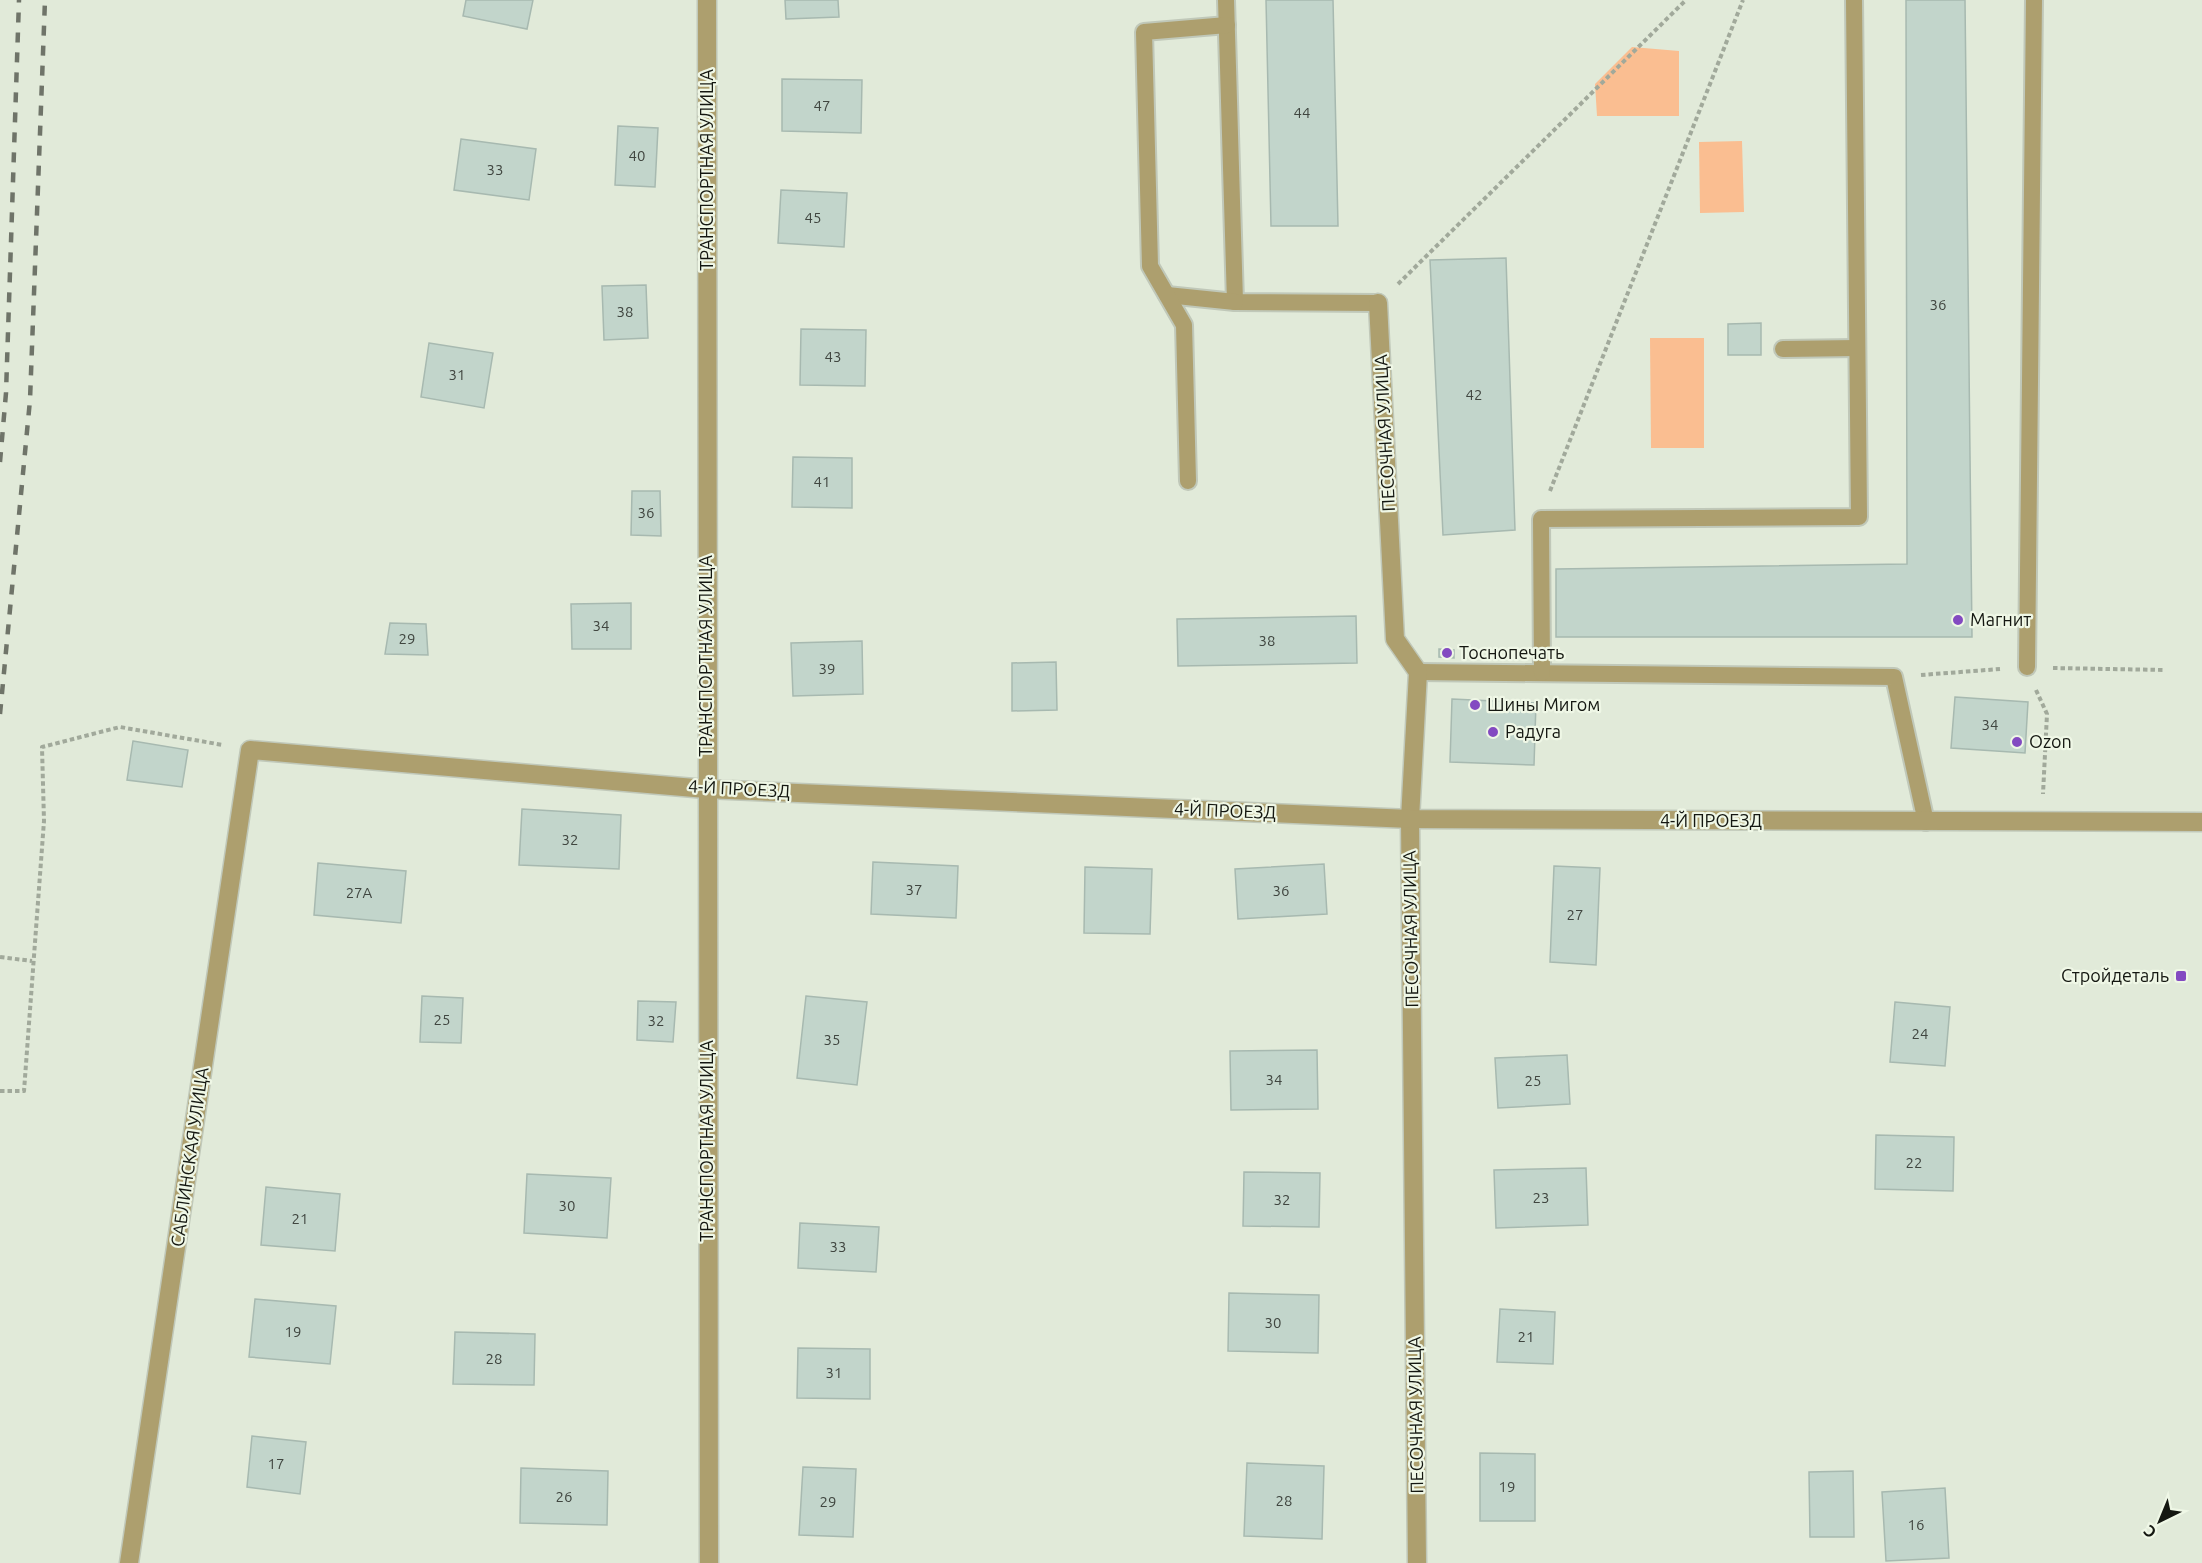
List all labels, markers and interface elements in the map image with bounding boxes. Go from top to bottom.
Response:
street label: ТРАНСПОРТНАЯ УЛИЦА [696,69,716,271]
house number: 47 [814,97,830,114]
house number: 44 [1294,104,1310,121]
house number: 40 [629,147,645,164]
house number: 33 [487,161,503,178]
house number: 45 [805,209,821,226]
house number: 36 [1930,296,1946,313]
house number: 38 [617,303,633,320]
house number: 43 [825,348,841,365]
street label: ПЕСОЧНАЯ УЛИЦА [1370,354,1398,512]
house number: 31 [449,366,465,383]
house number: 42 [1466,386,1482,403]
house number: 41 [814,473,830,490]
house number: 36 [638,504,654,521]
street label: ТРАНСПОРТНАЯ УЛИЦА [695,555,715,757]
place label: Магнит [1970,609,2031,629]
marker: Магнит [1951,613,1965,627]
house number: 34 [593,617,609,634]
house number: 29 [399,630,415,647]
house number: 38 [1259,632,1275,649]
place label: Тоснопечать [1459,642,1564,662]
marker: Тоснопечать [1440,646,1454,660]
house number: 39 [819,660,835,677]
place label: Шины Мигом [1487,694,1600,714]
marker: Шины Мигом [1468,698,1482,712]
house number: 34 [1982,716,1998,733]
place label: Радуга [1505,721,1561,741]
marker: Радуга [1486,725,1500,739]
place label: Ozon [2029,731,2072,751]
marker: Ozon [2010,735,2024,749]
street label: 4-Й ПРОЕЗД [687,775,791,801]
street label: 4-Й ПРОЕЗД [1174,798,1276,822]
street label: 4-Й ПРОЕЗД [1660,810,1762,830]
house number: 32 [562,831,578,848]
street label: ПЕСОЧНАЯ УЛИЦА [1399,850,1421,1008]
house number: 37 [906,881,922,898]
house number: 36 [1273,882,1289,899]
house number: 27А [346,884,373,901]
house number: 27 [1567,906,1583,923]
place label: Стройдеталь [2061,965,2169,985]
marker: Стройдеталь [2174,969,2188,983]
house number: 25 [434,1011,450,1028]
house number: 32 [648,1012,664,1029]
house number: 24 [1912,1025,1928,1042]
house number: 35 [824,1031,840,1048]
street label: ТРАНСПОРТНАЯ УЛИЦА [696,1040,716,1242]
street label: САБЛИНСКАЯ УЛИЦА [166,1065,212,1248]
house number: 34 [1266,1071,1282,1088]
house number: 25 [1525,1072,1541,1089]
house number: 22 [1906,1154,1922,1171]
house number: 23 [1533,1189,1549,1206]
house number: 32 [1274,1191,1290,1208]
house number: 30 [559,1197,575,1214]
house number: 21 [292,1210,308,1227]
house number: 33 [830,1238,846,1255]
house number: 30 [1265,1314,1281,1331]
house number: 19 [285,1323,301,1340]
house number: 21 [1518,1328,1534,1345]
street label: ПЕСОЧНАЯ УЛИЦА [1404,1336,1426,1494]
house number: 28 [486,1350,502,1367]
house number: 31 [826,1364,842,1381]
house number: 17 [268,1455,284,1472]
house number: 19 [1499,1478,1515,1495]
house number: 26 [556,1488,572,1505]
north arrow [2130,1491,2190,1551]
house number: 28 [1276,1492,1292,1509]
house number: 29 [820,1493,836,1510]
house number: 16 [1908,1516,1924,1533]
text: С [2140,1522,2160,1542]

